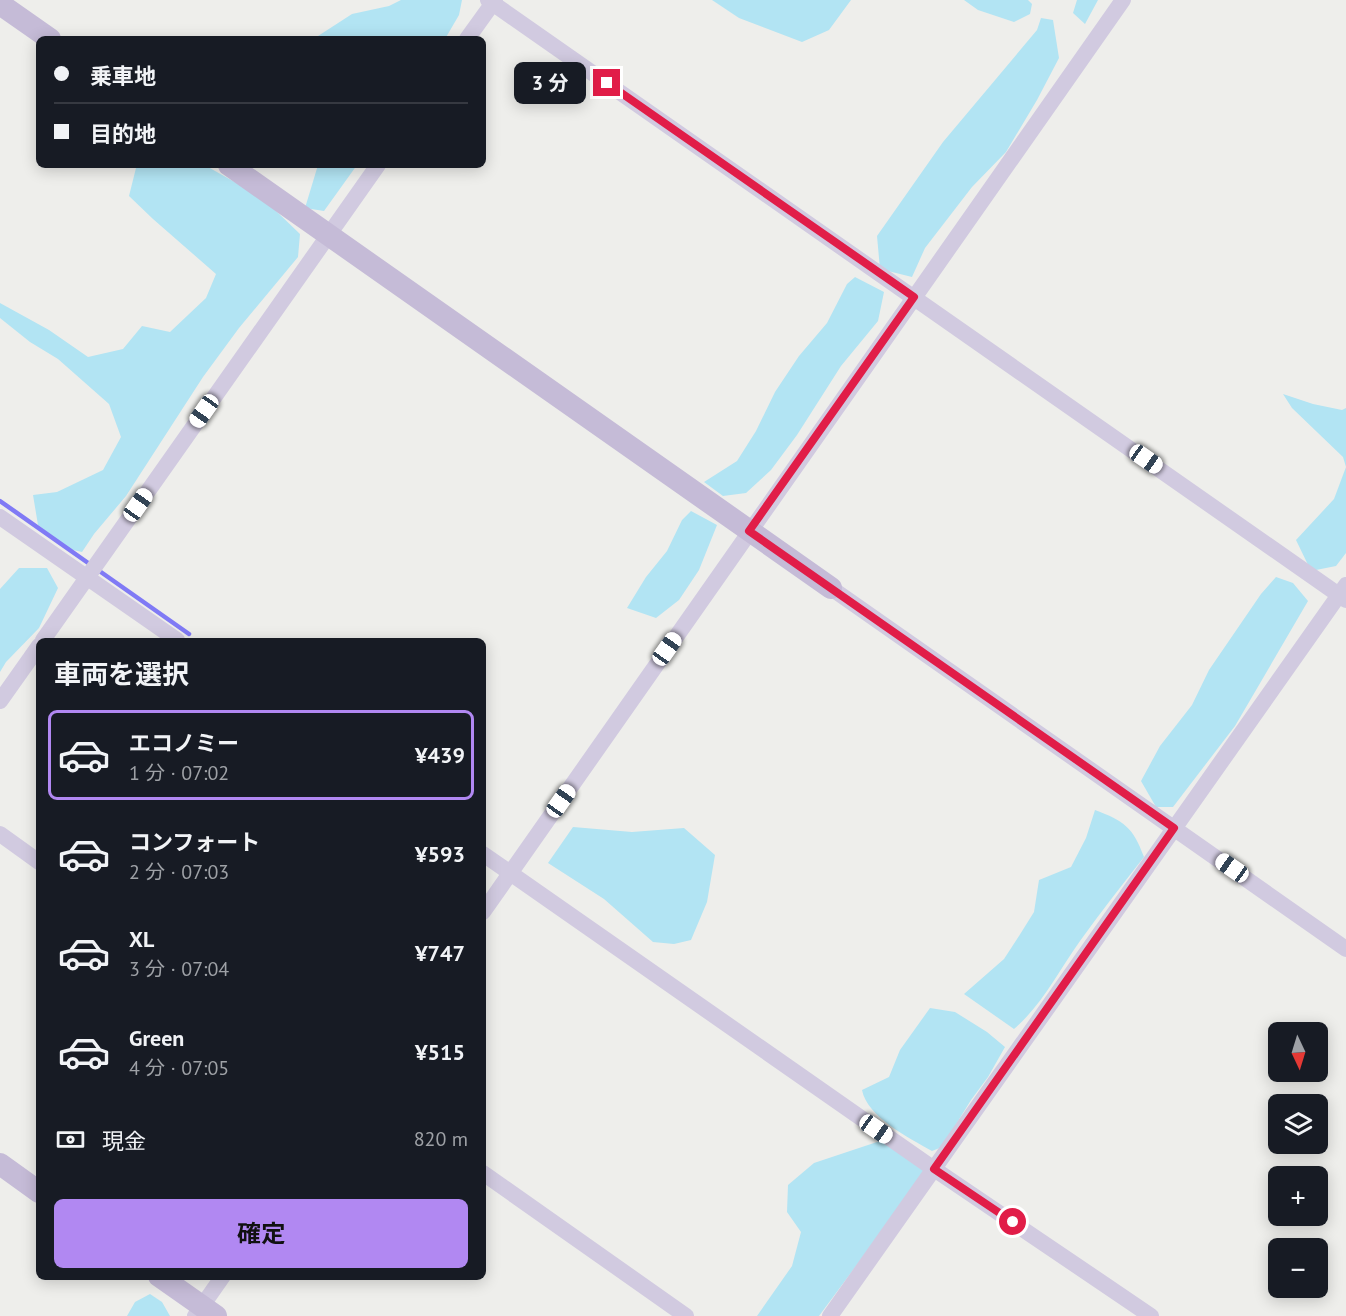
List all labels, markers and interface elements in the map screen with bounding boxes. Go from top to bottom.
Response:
text: 乗車地 [90,62,156,90]
callout: 3 分 [514,62,586,104]
route end [593,69,620,96]
text: 3 分 [532,70,568,96]
text: 目的地 [90,120,156,148]
car [186,391,222,431]
car [1126,441,1166,477]
car [120,485,156,525]
car [649,629,685,669]
text: 車両を選択 [54,657,189,691]
icon: car [57,728,111,782]
text: エコノミー [129,729,239,757]
text: ¥439 [415,741,465,769]
text: 1 分 · 07:02 [129,760,229,786]
car [543,781,579,821]
icon: car [57,827,111,881]
text: コンフォート [129,828,260,856]
text: ¥593 [415,840,465,868]
car [1212,850,1252,886]
text: 2 分 · 07:03 [129,859,229,885]
text: XL [129,925,154,953]
icon: car [57,926,111,980]
text: ¥747 [415,939,465,967]
text: 3 分 · 07:04 [129,956,229,982]
north arrow [1268,1022,1328,1082]
map controls [1268,1022,1328,1298]
text: Green [129,1024,184,1052]
icon: car [57,1025,111,1079]
text: ¥515 [415,1038,465,1066]
text: 4 分 · 07:05 [129,1055,229,1081]
button: layers [1268,1094,1328,1154]
car [856,1111,896,1147]
icon: cash [54,1123,87,1156]
text: 820 m [414,1126,468,1152]
text: 現金 [102,1127,146,1155]
button: + [1268,1166,1328,1226]
button: 確定 [54,1199,468,1268]
route start [999,1208,1026,1235]
button: − [1268,1238,1328,1298]

